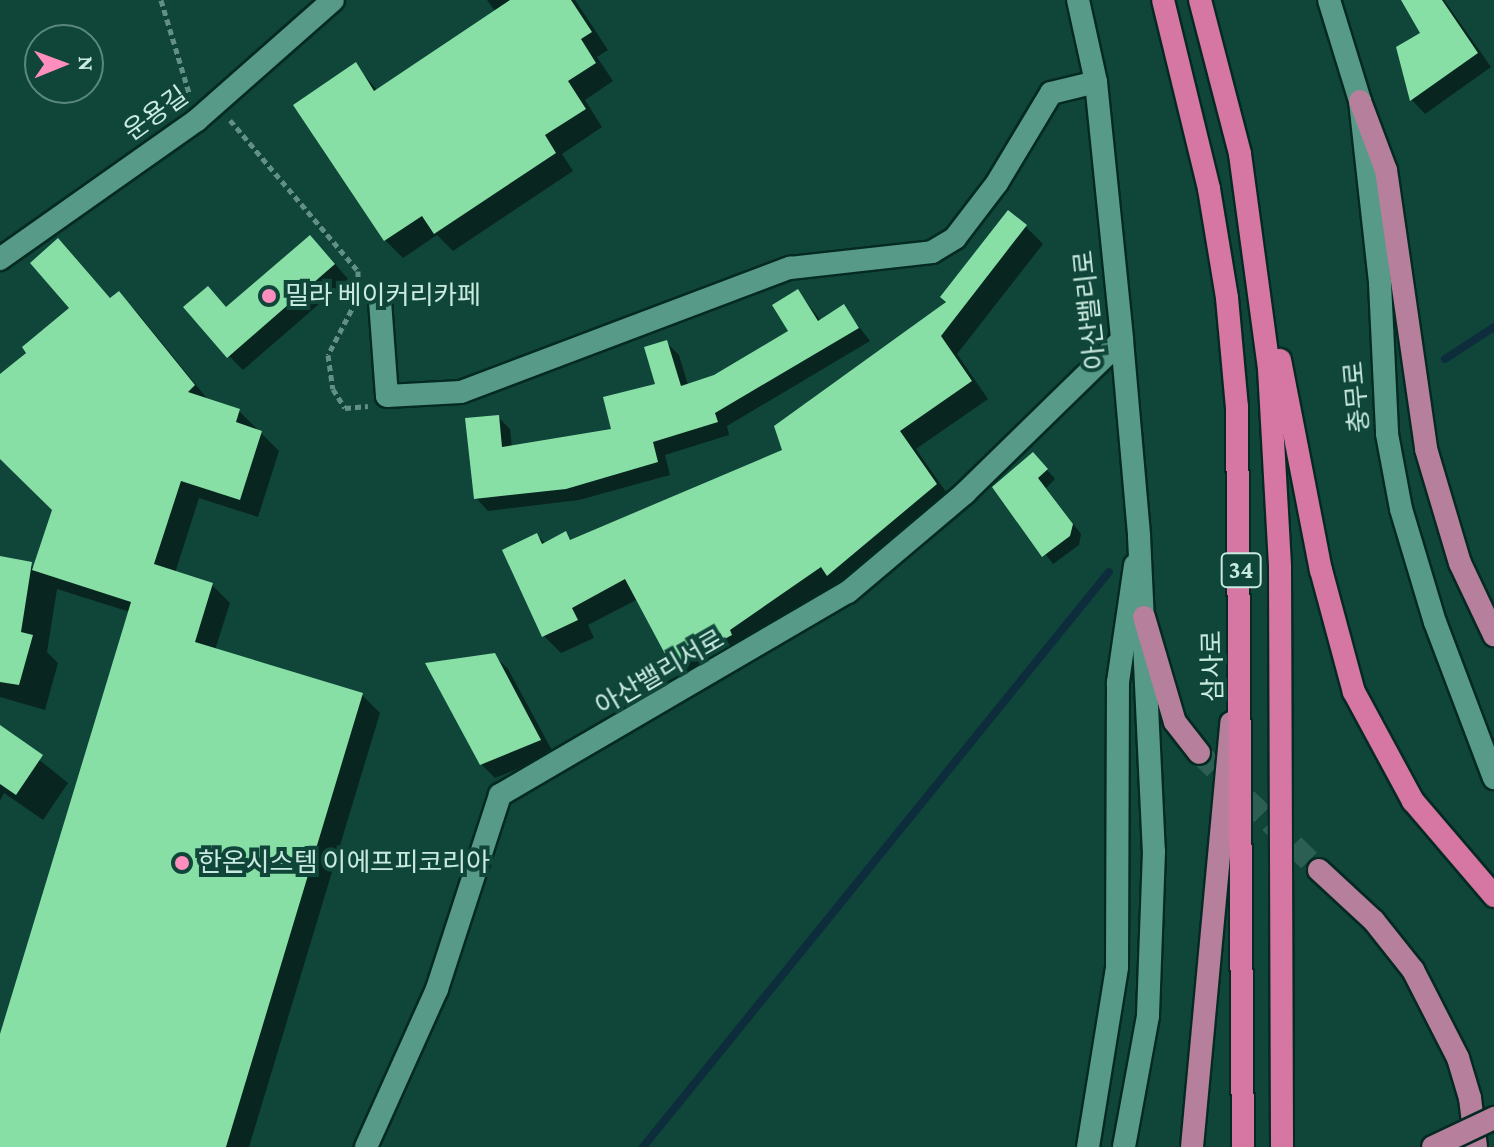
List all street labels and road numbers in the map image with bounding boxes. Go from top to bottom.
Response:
street label: 운용길 [118,80,194,148]
street label: 아산밸리로 [1068,249,1112,371]
street label: 충무로 [1338,360,1376,434]
road number: 34 [1219,550,1263,590]
street label: 아산밸리서로 [590,624,730,722]
street label: 삼사로 [1197,630,1229,702]

